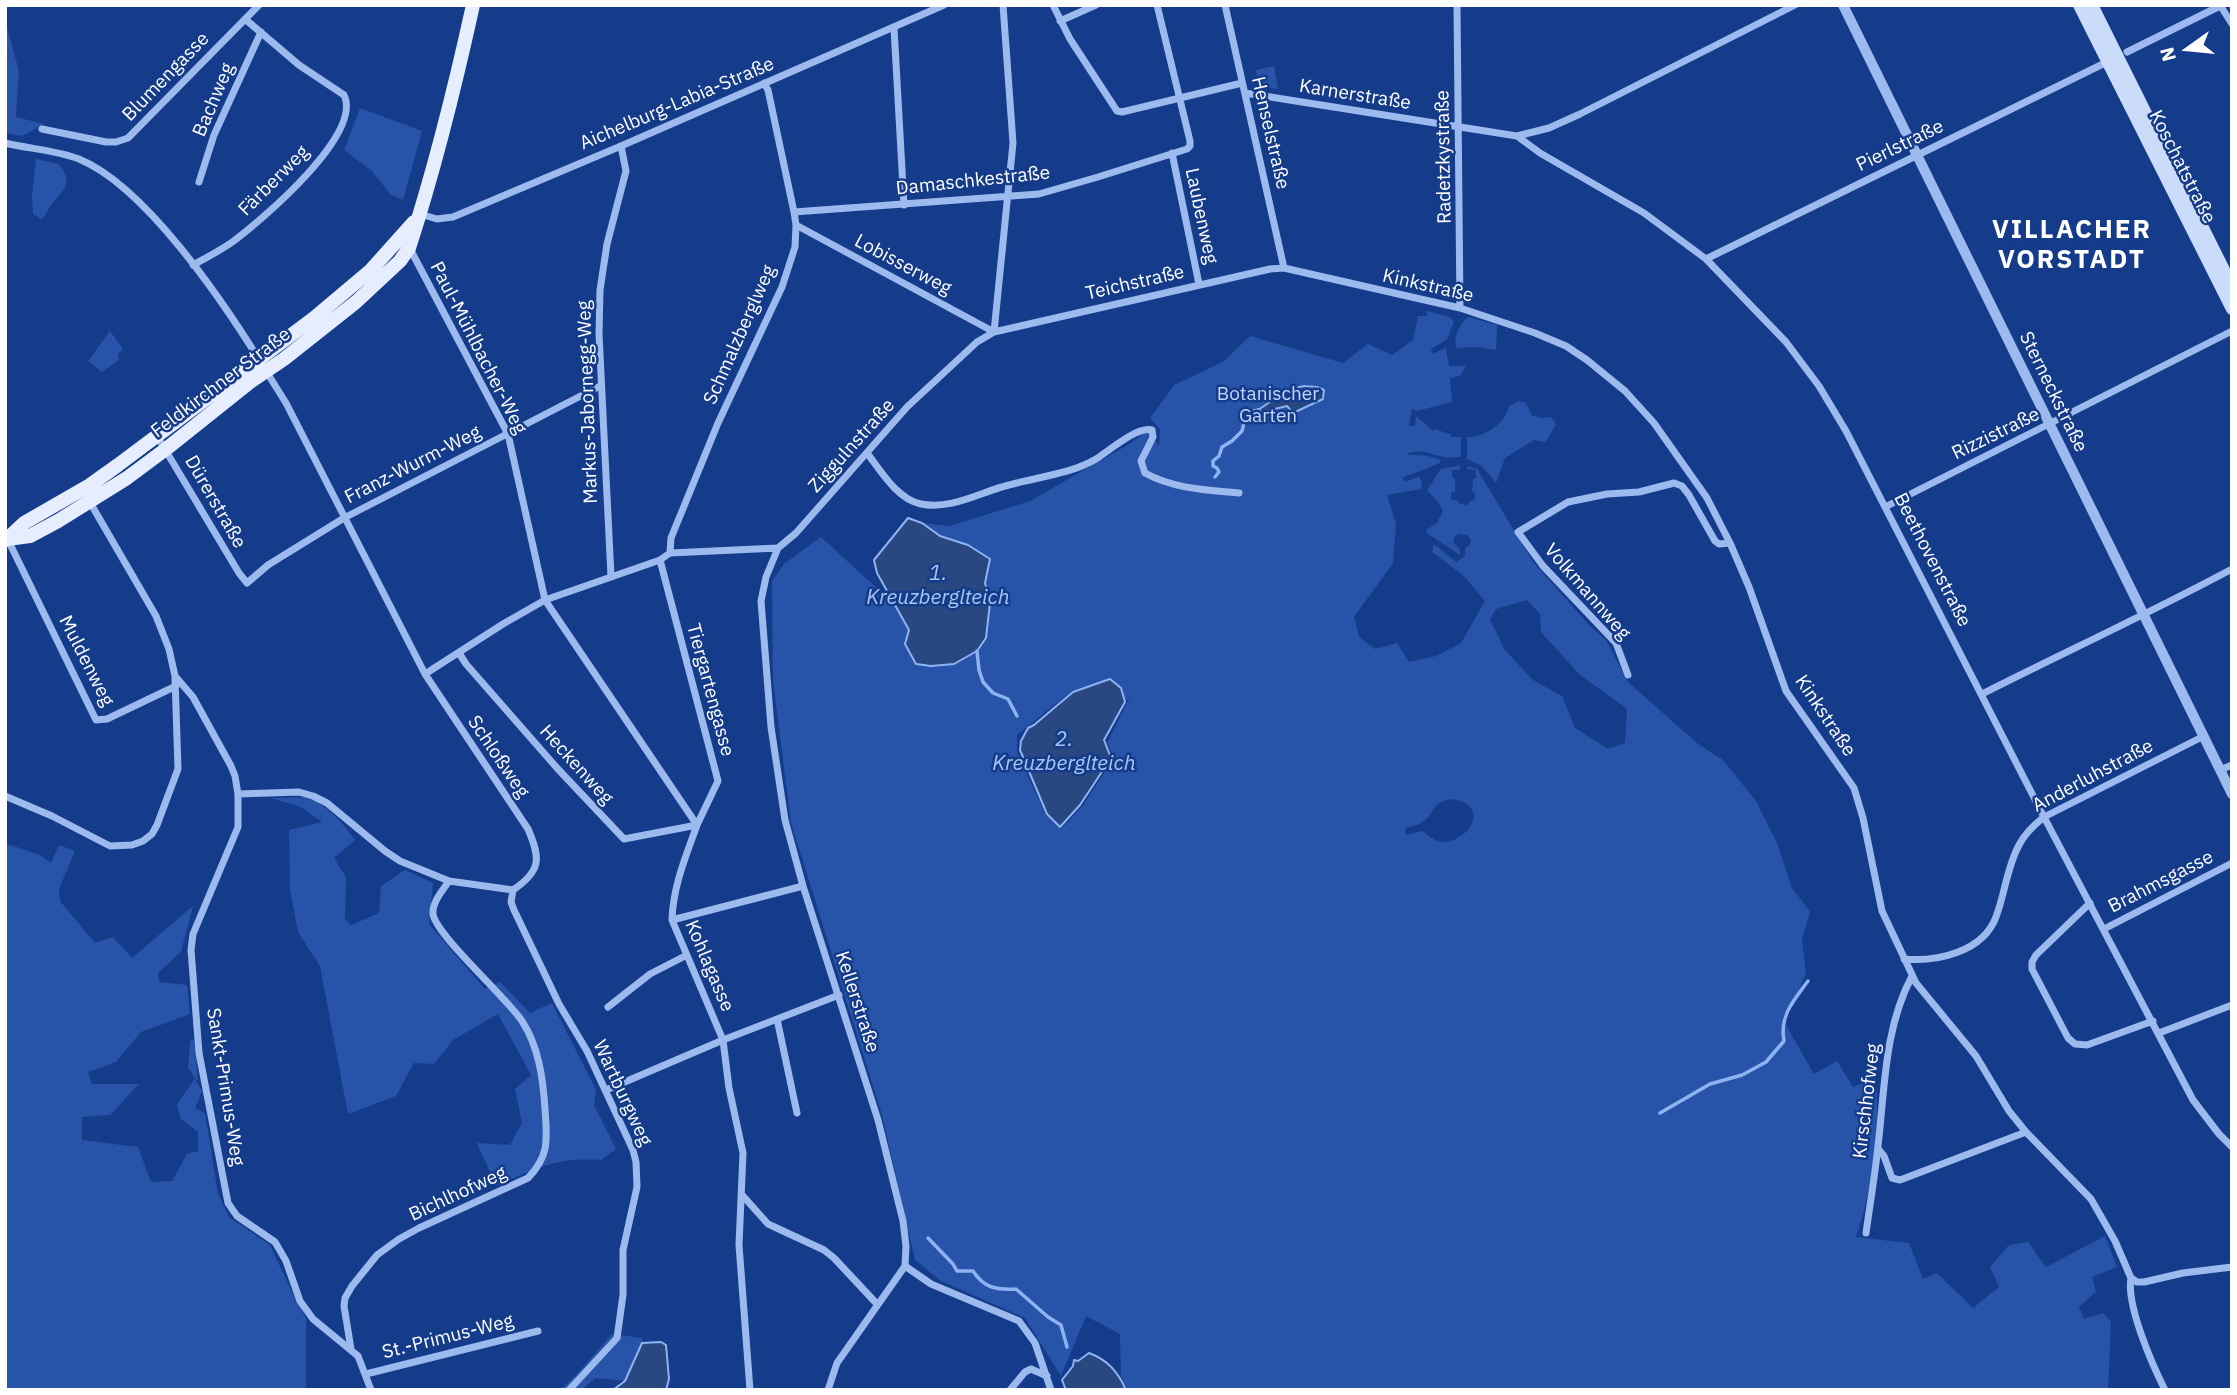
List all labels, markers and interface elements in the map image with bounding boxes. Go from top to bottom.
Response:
north arrow [2153,14,2223,84]
street label: Blumengasse [118,28,214,126]
text: N [2154,45,2181,64]
street label: Aichelburg-Labia-Straße [576,53,778,155]
street label: Bachweg [188,60,240,140]
street label: Henselstraße [1246,74,1294,192]
street label: Karnerstraße [1298,75,1412,115]
street label: Radetzkystraße [1431,90,1457,224]
street label: Koschatstraße [2144,107,2220,227]
street label: Pierlstraße [1853,115,1947,177]
street label: Färberweg [234,141,314,221]
street label: Damaschkestraße [895,162,1051,200]
street label: Laubenweg [1180,166,1222,266]
district label: VILLACHER VORSTADT [1993,214,2151,276]
street label: Lobisserweg [851,230,955,300]
street label: Paul-Mühlbacher-Weg [425,258,531,438]
street label: Teichstraße [1083,261,1187,305]
street label: Schmalzberglweg [699,262,781,408]
street label: Kinkstraße [1380,264,1476,308]
street label: Markus-Jabornegg-Weg [573,300,603,504]
street label: Feldkirchner Straße [147,323,295,443]
street label: Sterneckstraße [2014,328,2092,456]
park label: Botanischer Garten [1217,384,1319,428]
street label: Ziggulnstraße [804,395,900,497]
street label: Rizzistraße [1948,403,2044,465]
street label: Franz-Wurm-Weg [341,421,485,509]
street label: Dürerstraße [179,452,251,552]
street label: Beethovenstraße [1888,489,1976,631]
street label: Volkmannweg [1539,539,1635,645]
water label: 1. Kreuzberglteich [866,561,1010,611]
street label: Muldenweg [53,612,119,710]
street label: Tiergartengasse [681,621,739,759]
street label: Kinkstraße [1790,671,1860,761]
street label: Schloßweg [462,712,534,802]
street label: Heckenweg [534,721,618,809]
water label: 2. Kreuzberglteich [992,727,1136,777]
street label: Anderluhstraße [2029,735,2157,817]
street label: Brahmsgasse [2105,846,2217,918]
street label: Kohlagasse [680,917,738,1015]
street label: Kellerstraße [830,949,884,1055]
street label: Sankt-Primus-Weg [201,1006,249,1168]
street label: Wartburgweg [588,1037,656,1149]
street label: Kirschhofweg [1849,1042,1885,1160]
street label: Bichlhofweg [406,1161,510,1227]
street label: St.-Primus-Weg [380,1310,516,1364]

